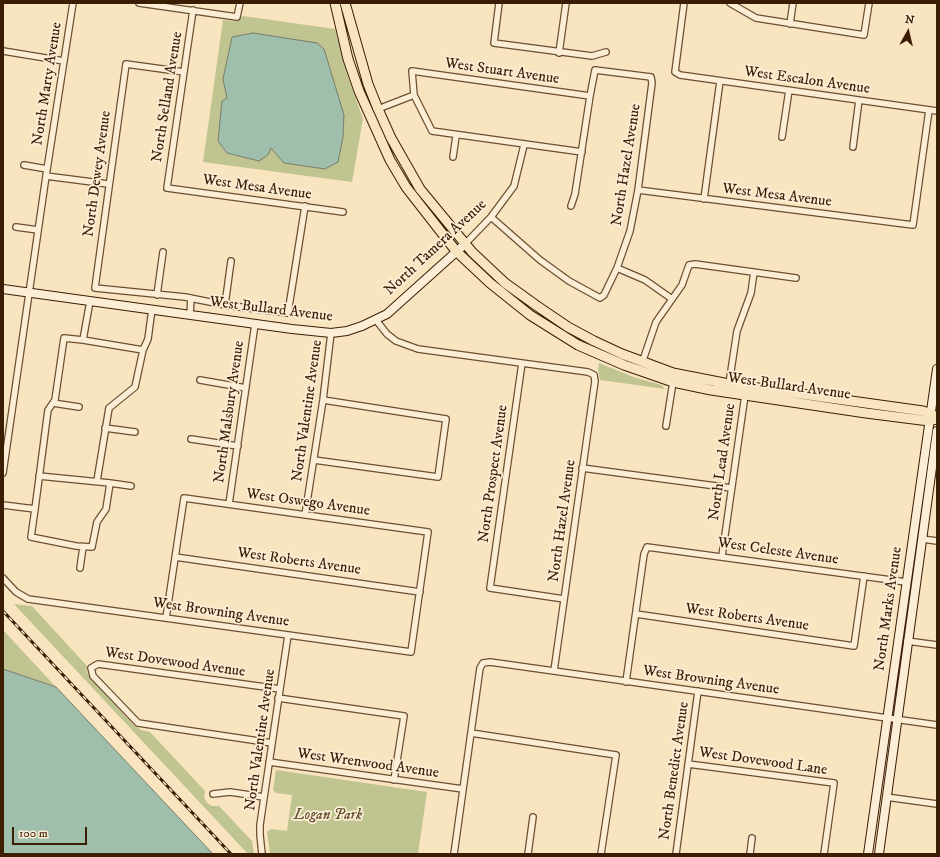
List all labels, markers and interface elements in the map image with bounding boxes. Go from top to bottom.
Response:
north arrow [888,12,928,52]
text: N [904,13,915,28]
street label: North Marty Avenue [29,21,67,147]
street label: North Selland Avenue [149,30,187,164]
street label: West Stuart Avenue [444,55,560,89]
street label: West Escalon Avenue [743,63,871,99]
street label: North Hazel Avenue [608,103,646,227]
street label: North Dewey Avenue [80,110,116,238]
street label: West Mesa Avenue [201,171,313,205]
street label: West Mesa Avenue [721,180,833,212]
street label: North Tamera Avenue [381,196,491,300]
street label: West Bullard Avenue [208,294,334,326]
street label: North Valentine Avenue [289,339,327,483]
street label: North Malsbury Avenue [211,340,249,484]
street label: West Bullard Avenue [726,369,852,405]
street label: North Lead Avenue [706,402,740,522]
street label: North Prospect Avenue [475,404,513,544]
street label: North Hazel Avenue [546,459,580,583]
street label: West Oswego Avenue [245,485,371,521]
street label: West Celeste Avenue [717,535,839,569]
street label: West Roberts Avenue [236,544,362,580]
street label: North Marks Avenue [871,546,907,672]
street label: West Browning Avenue [152,595,290,631]
street label: West Roberts Avenue [684,600,810,636]
street label: West Dovewood Avenue [104,644,246,682]
street label: West Browning Avenue [642,663,780,699]
street label: North Valentine Avenue [242,668,280,812]
street label: North Benedict Avenue [656,701,694,841]
street label: West Dovewood Lane [698,744,828,780]
street label: West Wrenwood Avenue [296,745,440,783]
park label: Logan Park [294,807,362,825]
scale bar [14,819,89,845]
text: 100 m [19,826,48,841]

